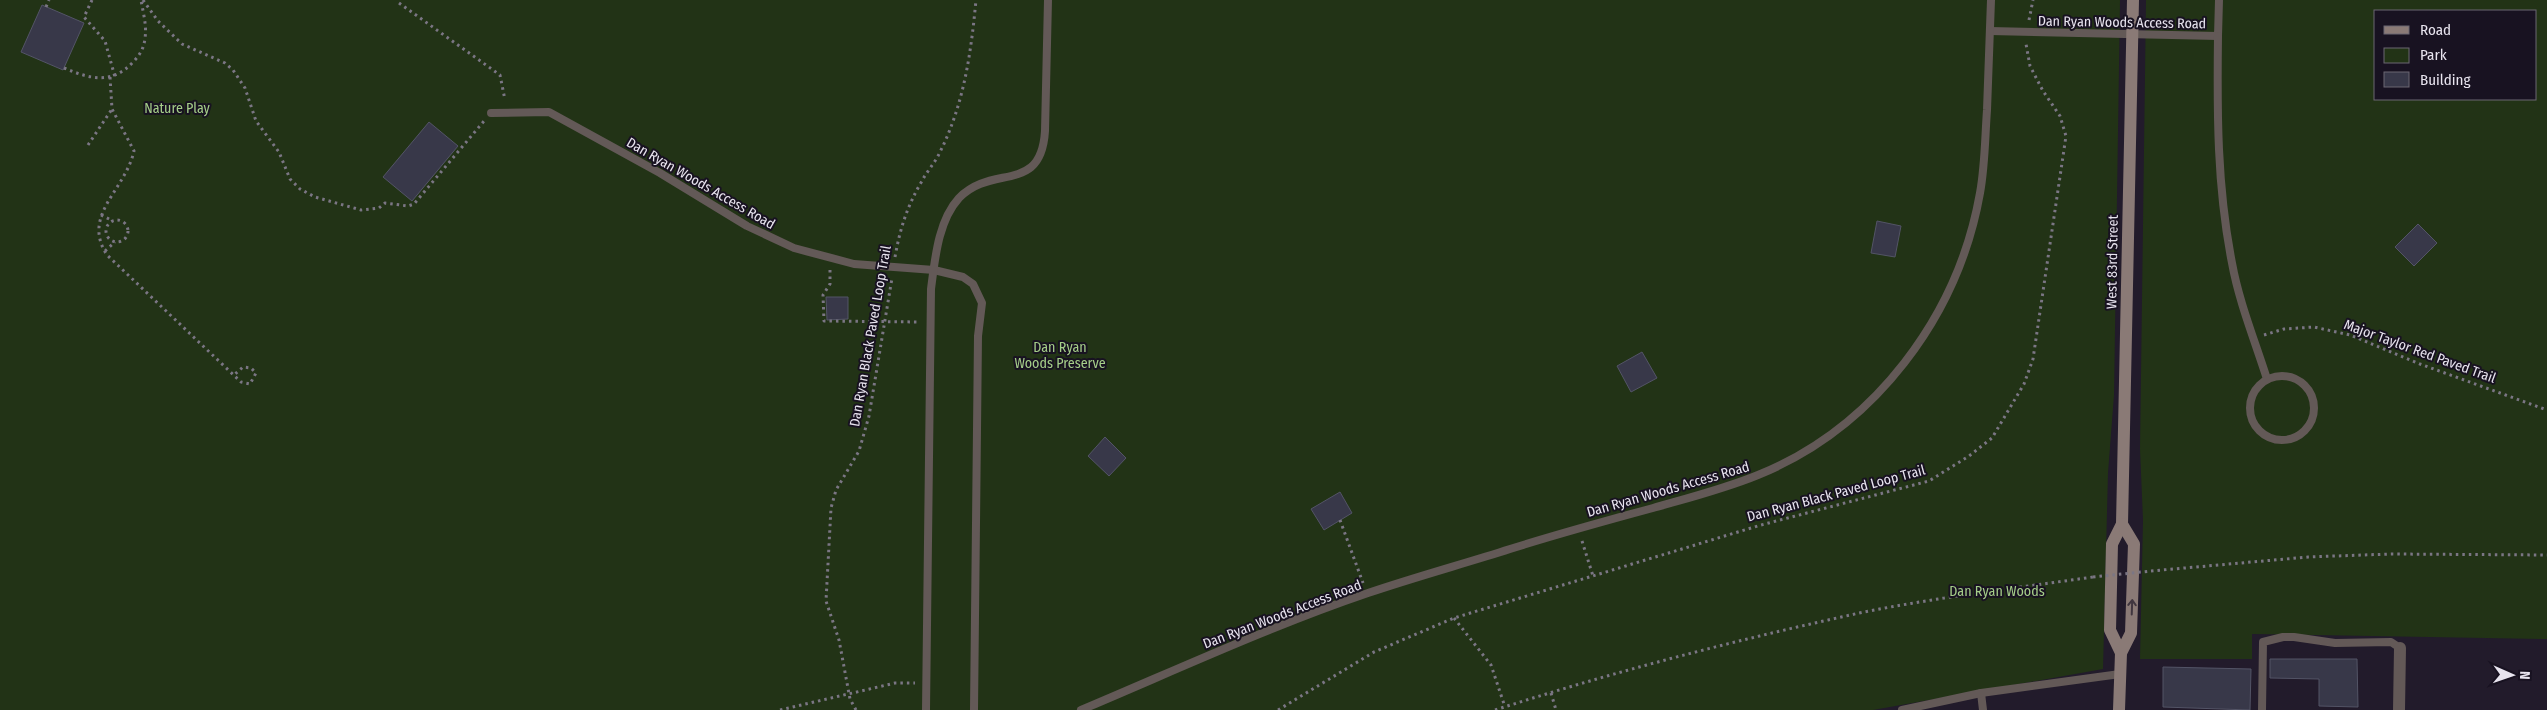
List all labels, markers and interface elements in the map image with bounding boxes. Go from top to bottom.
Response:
legend [2374,10,2537,100]
street label: Dan Ryan Woods Access Road [2038,13,2206,32]
text: Road [2420,21,2451,39]
text: Park [2420,46,2447,64]
text: Building [2420,71,2471,89]
park label: Nature Play [144,100,211,117]
street label: Dan Ryan Woods Access Road [624,134,778,233]
street label: West 83rd Street [2103,214,2122,309]
street label: Dan Ryan Black Paved Loop Trail [846,244,895,428]
street label: Major Taylor Red Paved Trail [2342,316,2498,387]
park label: Dan Ryan Woods Preserve [1014,339,1106,372]
street label: Dan Ryan Woods Access Road [1585,458,1751,521]
street label: Dan Ryan Black Paved Loop Trail [1745,461,1927,525]
street label: Dan Ryan Woods Access Road [1201,576,1364,653]
park label: Dan Ryan Woods [1949,583,2045,600]
one-way arrow [2127,599,2136,615]
north arrow [2487,650,2537,700]
text: N [2516,671,2533,680]

